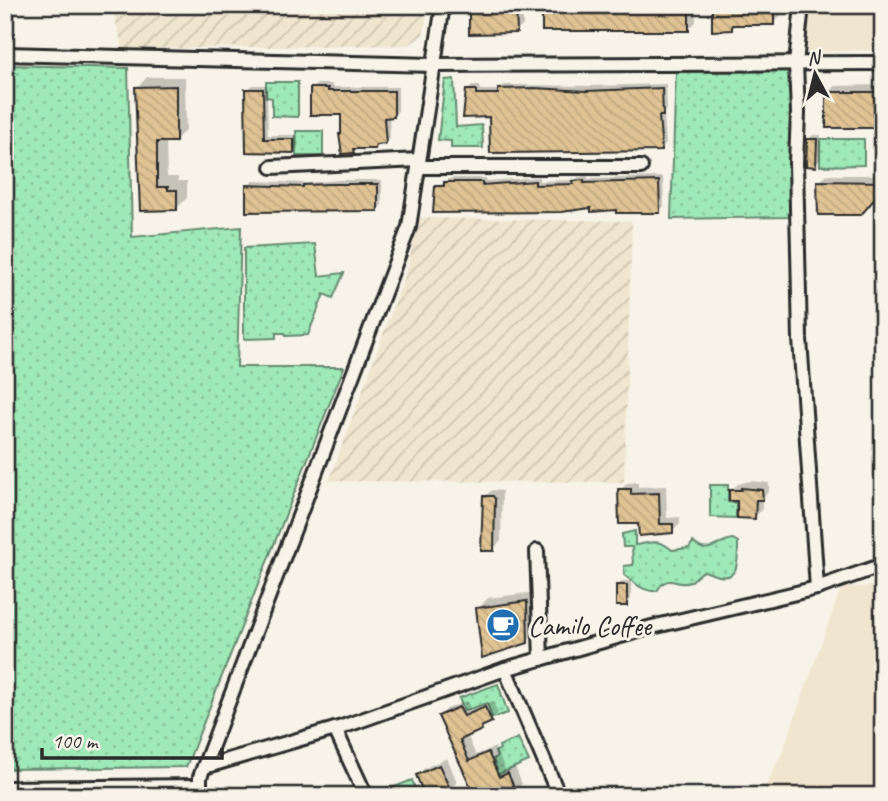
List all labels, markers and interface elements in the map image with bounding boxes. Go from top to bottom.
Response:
north arrow [780,38,850,108]
text: N [806,45,824,71]
cafe icon: Camilo Coffee [484,606,522,644]
place label: Camilo Coffee [528,608,653,643]
scale bar [42,717,222,761]
text: 100 m [52,728,99,754]

